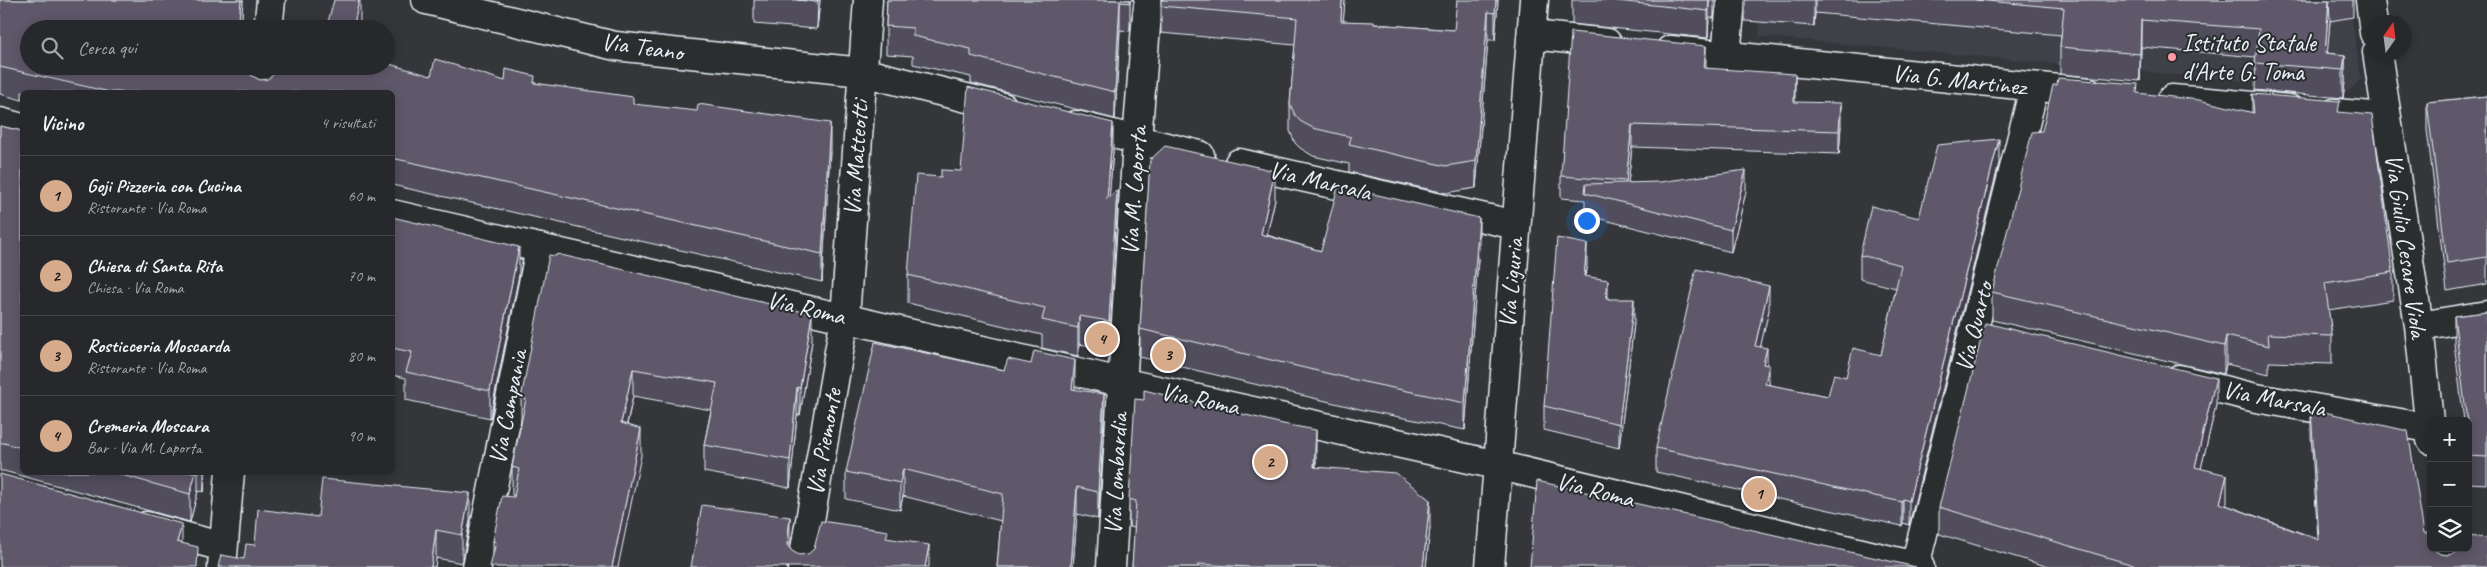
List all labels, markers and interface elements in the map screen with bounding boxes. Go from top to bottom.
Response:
north arrow [2367,15,2412,60]
search box [20,20,395,75]
street label: Via Teano [599,25,688,69]
place label: Istituto Statale d'Arte G. Toma [2182,27,2318,88]
icon: search [38,34,66,62]
text: Cerca qui [78,36,137,60]
marker: Istituto Statale d'Arte G. Toma [2166,51,2178,63]
street label: Via G. Martinez [1890,57,2031,103]
street label: Via Matteotti [836,96,876,217]
text: Vicino [40,110,83,136]
text: 4 risultati [321,113,375,133]
street label: Via M. Laporta [1114,123,1155,257]
street label: Via Giulio Cesare Viola [2377,152,2435,343]
street label: Via Marsala [1266,154,1376,209]
text: Goji Pizzeria con Cucina [87,174,241,198]
text: 1 [52,186,60,206]
text: 60 m [348,186,375,206]
text: Ristorante · Via Roma [87,198,206,218]
your location [1574,208,1600,234]
street label: Via Liguria [1491,234,1531,329]
text: Chiesa di Santa Rita [87,254,222,278]
text: 2 [52,266,60,286]
text: 70 m [348,266,375,286]
street label: Via Quarto [1947,276,2001,375]
text: Chiesa · Via Roma [87,278,184,298]
street label: Via Roma [764,284,850,333]
pin: 4 [1086,320,1118,358]
text: Rosticceria Moscarda [87,334,229,358]
pin: 3 [1152,336,1184,374]
street label: Via Campania [481,344,535,467]
text: 3 [52,346,60,366]
text: 80 m [348,346,375,366]
text: Ristorante · Via Roma [87,358,206,378]
street label: Via Marsala [2220,373,2330,425]
street label: Via Roma [1158,375,1244,423]
street label: Via Piemonte [799,384,849,498]
street label: Via Lombardia [1097,409,1135,536]
text: Cremeria Moscara [87,414,208,438]
map controls [2427,417,2472,552]
button: + [2427,417,2472,462]
text: 4 [52,426,60,446]
text: 90 m [348,426,375,446]
text: Bar · Via M. Laporta [87,438,202,458]
pin: 2 [1254,443,1286,481]
button: − [2427,462,2472,507]
street label: Via Roma [1553,465,1639,516]
pin: 1 [1743,475,1775,513]
button: layers [2427,507,2472,552]

